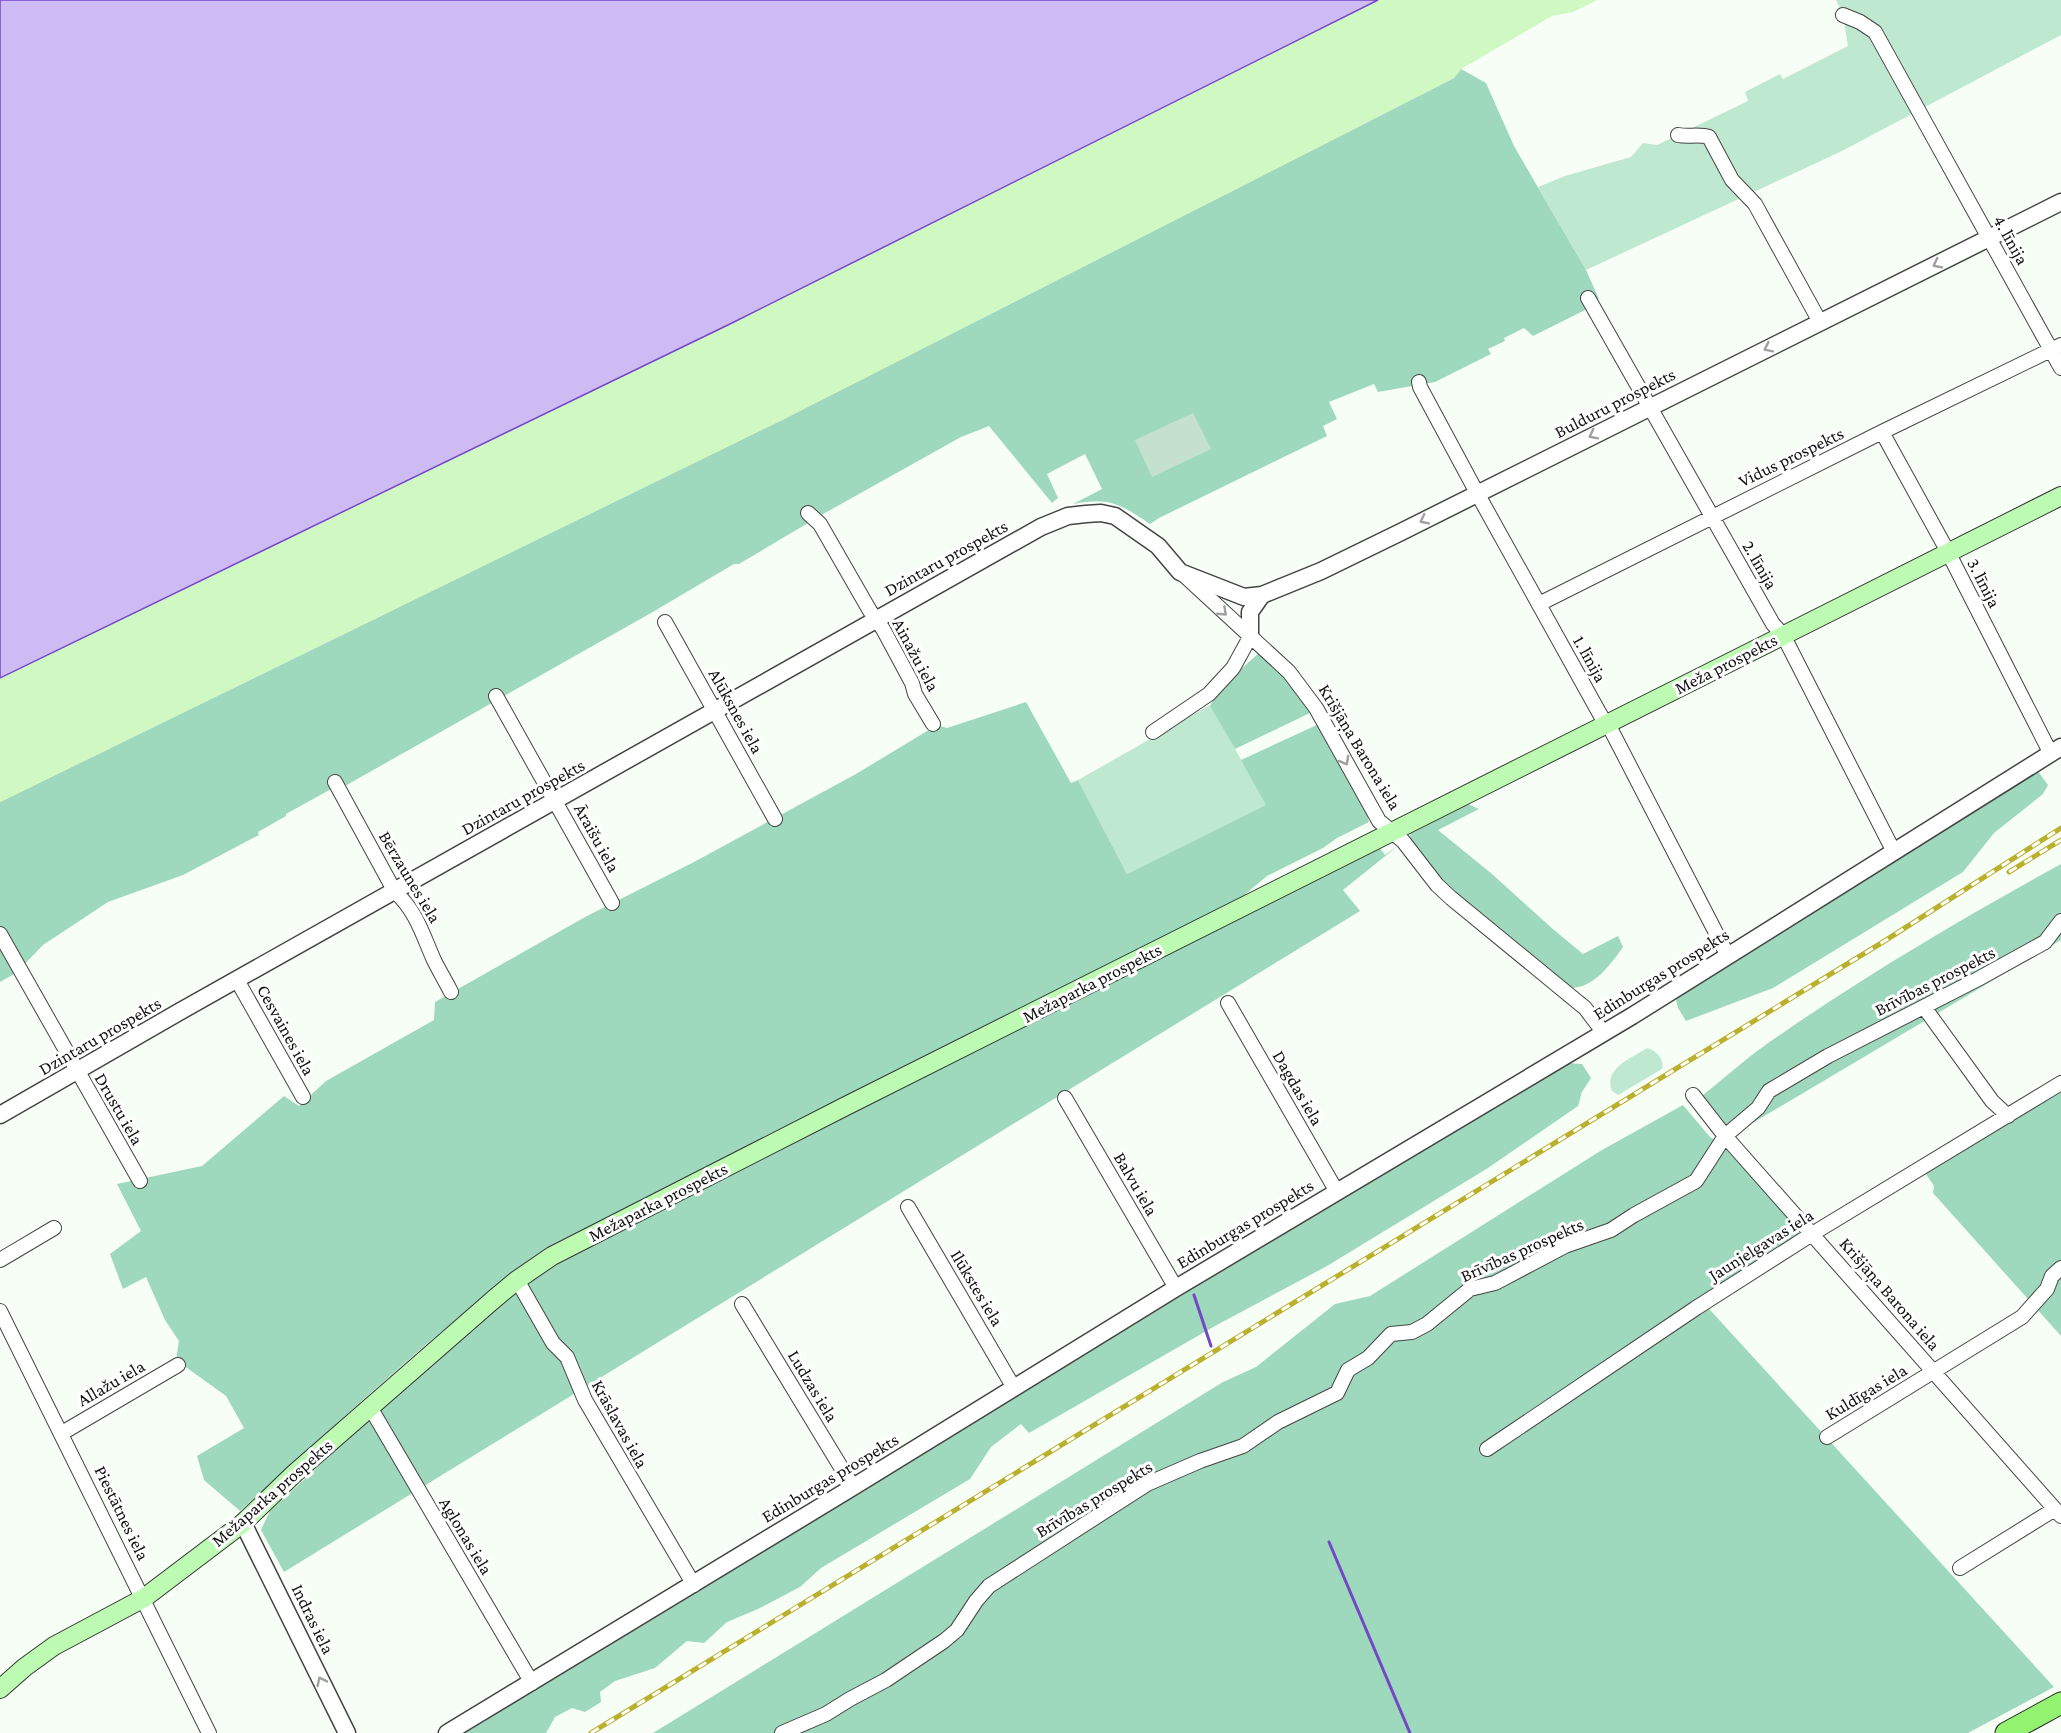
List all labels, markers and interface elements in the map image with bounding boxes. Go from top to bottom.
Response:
street label: 4. līnija [1988,212,2033,269]
one-way arrow [1933,257,1944,268]
one-way arrow [1763,341,1774,352]
street label: Bulduru prospekts [1551,364,1679,442]
street label: Vidus prospekts [1735,423,1847,491]
one-way arrow [1589,428,1599,439]
one-way arrow [1420,513,1431,524]
street label: Dzintaru prospekts [881,516,1011,600]
street label: 2. līnija [1737,537,1782,593]
street label: 3. līnija [1962,555,2005,611]
one-way arrow [1216,604,1227,615]
street label: Ainažu iela [889,615,943,695]
street label: Meža prospekts [1671,630,1781,698]
street label: 1. līnija [1568,632,1611,686]
street label: Alūksnes iela [705,665,767,757]
street label: Krišjāņa Barona iela [1313,681,1405,814]
street label: Dzintaru prospekts [458,755,588,839]
one-way arrow [1338,755,1350,765]
street label: Āraišu iela [570,800,624,876]
street label: Bērzaunes iela [375,828,445,926]
street label: Edinburgas prospekts [1589,924,1733,1024]
street label: Mežaparka prospekts [1019,939,1165,1027]
street label: Brīvības prospekts [1872,942,1998,1020]
street label: Cesvaines iela [253,981,319,1079]
street label: Dzintaru prospekts [35,993,165,1079]
street label: Dagdas iela [1269,1047,1327,1129]
street label: Drustu iela [90,1070,148,1148]
street label: Balvu iela [1110,1149,1162,1219]
street label: Mežaparka prospekts [585,1158,731,1246]
street label: Edinburgas prospekts [1173,1175,1317,1273]
street label: Jaunjelgavas iela [1703,1205,1817,1287]
street label: Brīvības prospekts [1458,1214,1586,1286]
street label: Krišjāņa Barona iela [1834,1234,1944,1356]
street label: Ilūkstes iela [946,1246,1008,1330]
street label: Ludzas iela [784,1347,842,1425]
street label: Allažu iela [74,1356,148,1410]
street label: Kuldīgas iela [1822,1360,1910,1424]
street label: Krāslavas iela [588,1377,652,1471]
street label: Edinburgas prospekts [758,1429,902,1527]
street label: Mežaparka prospekts [208,1435,336,1551]
street label: Brīvības prospekts [1032,1456,1156,1542]
street label: Piestātnes iela [91,1463,153,1563]
street label: Aglonas iela [435,1494,497,1578]
street label: Indras iela [288,1581,338,1657]
one-way arrow [317,1676,328,1687]

